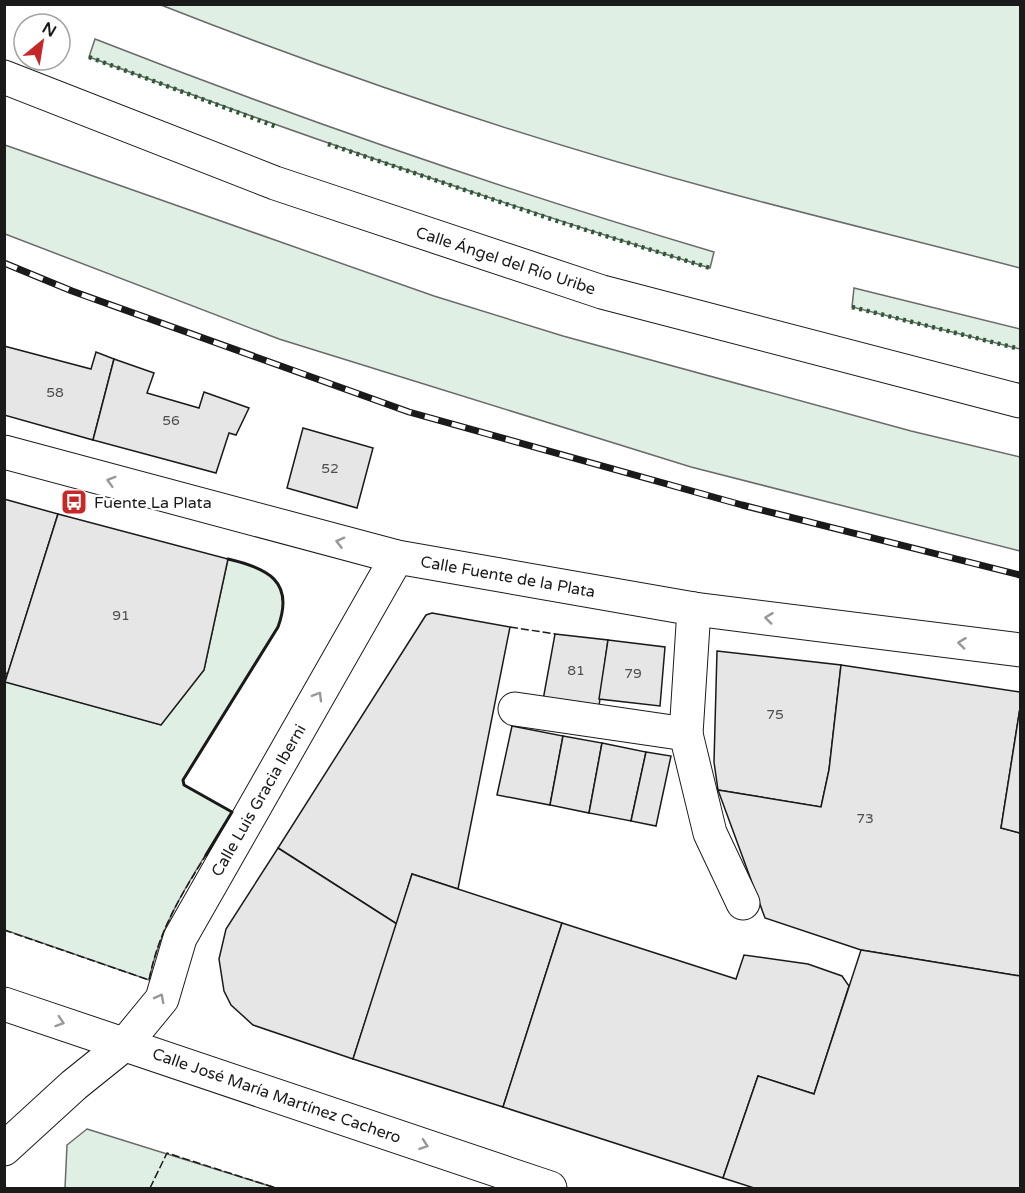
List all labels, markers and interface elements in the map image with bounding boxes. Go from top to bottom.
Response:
north arrow [12,12,72,72]
text: N [38,18,60,42]
street label: Calle Ángel del Río Uribe [413,222,598,299]
house number: 58 [46,384,64,401]
house number: 56 [162,412,180,429]
house number: 52 [321,460,339,477]
one-way arrow [106,476,117,488]
bus stop icon: Fuente La Plata [59,487,89,517]
place label: Fuente La Plata [94,493,212,513]
one-way arrow [335,537,345,550]
street label: Calle Fuente de la Plata [419,552,597,602]
house number: 91 [112,607,130,624]
one-way arrow [764,612,774,625]
one-way arrow [958,637,967,650]
house number: 81 [567,662,585,679]
house number: 79 [624,665,642,682]
one-way arrow [311,691,322,702]
house number: 75 [766,706,784,723]
street label: Calle Luis Gracia Iberni [207,721,311,880]
house number: 73 [856,810,874,827]
one-way arrow [153,993,165,1004]
one-way arrow [54,1015,65,1027]
street label: Calle José María Martínez Cachero [150,1044,404,1148]
one-way arrow [418,1138,429,1150]

